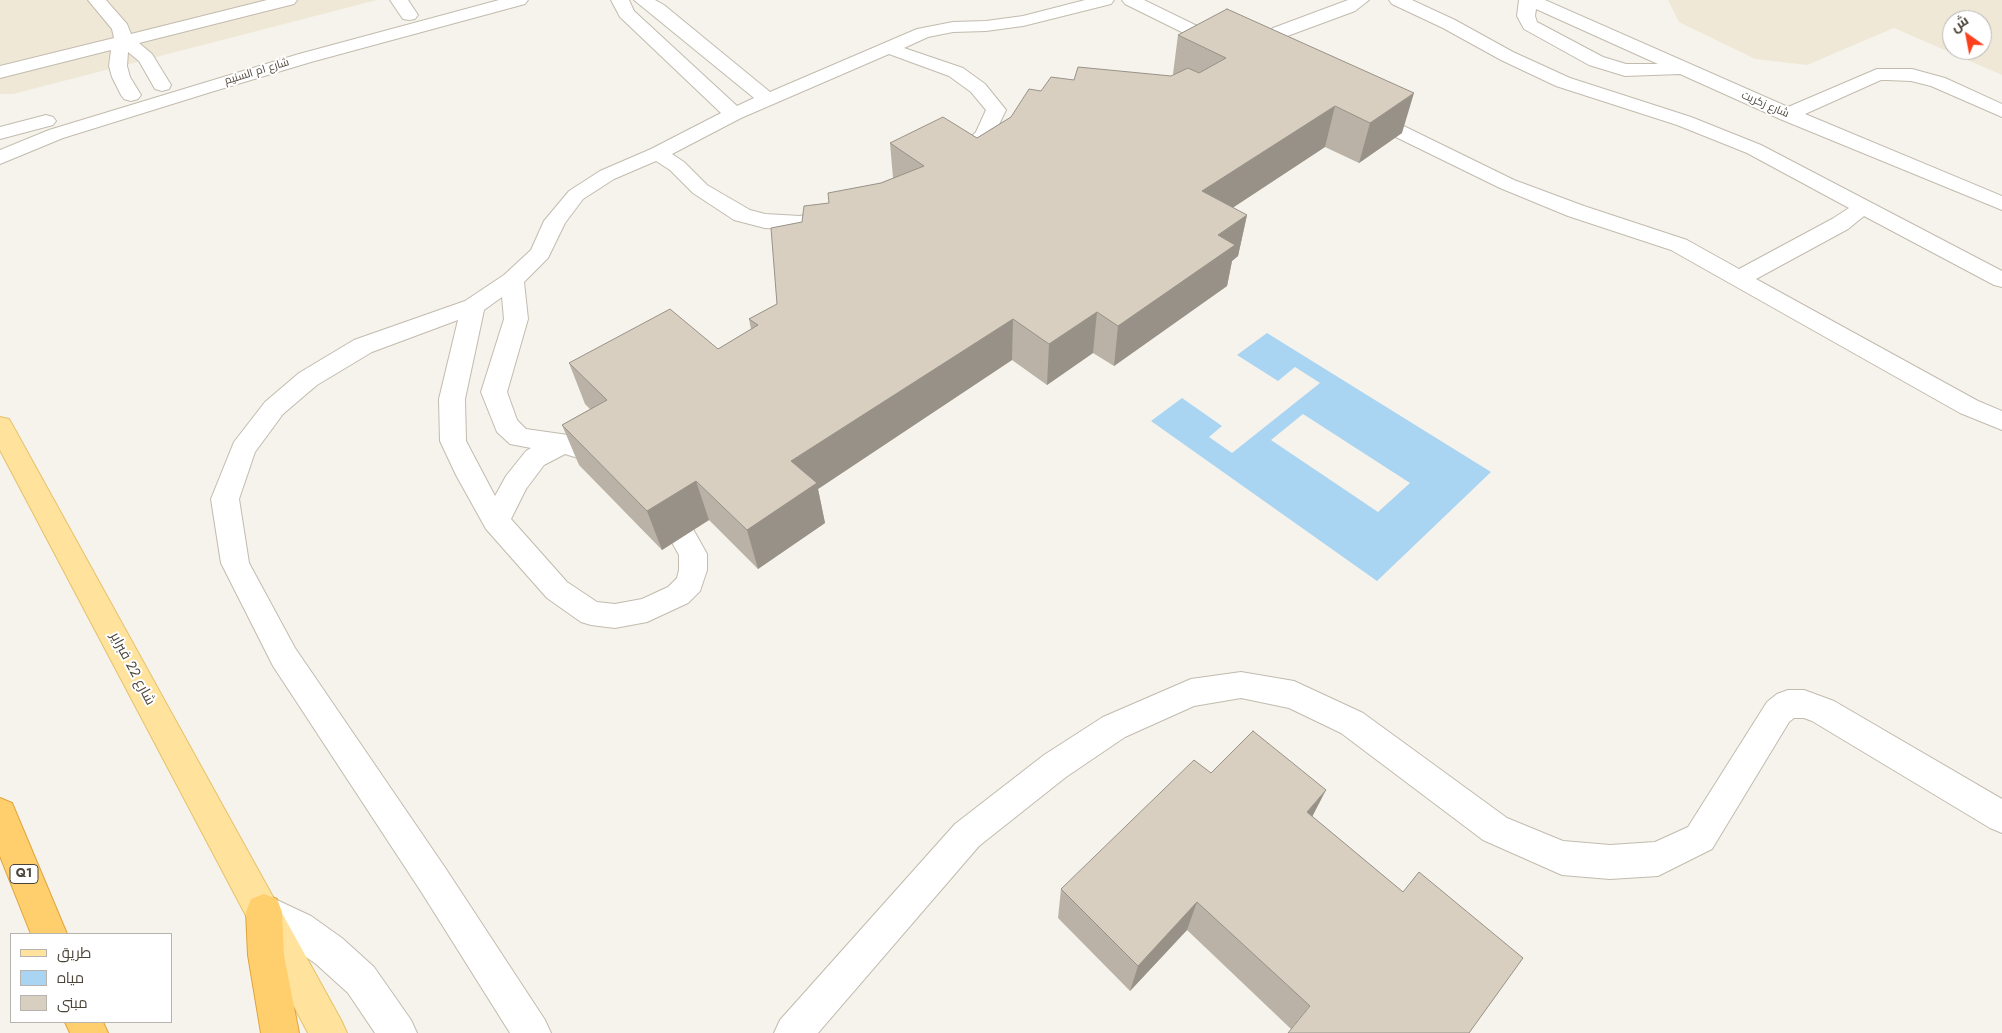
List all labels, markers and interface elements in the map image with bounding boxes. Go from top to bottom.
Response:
north arrow [1942,10,1992,60]
text: ش [1946,10,1972,37]
street label: شارع ام السنيم [223,56,291,88]
street label: شارع زكريت [1739,89,1791,121]
street label: شارع 22 فبراير [106,630,158,708]
road number: Q1 [10,864,38,884]
legend [10,933,172,1023]
text: طريق [57,942,91,964]
text: مياه [57,967,84,989]
text: مبنى [57,992,88,1014]

